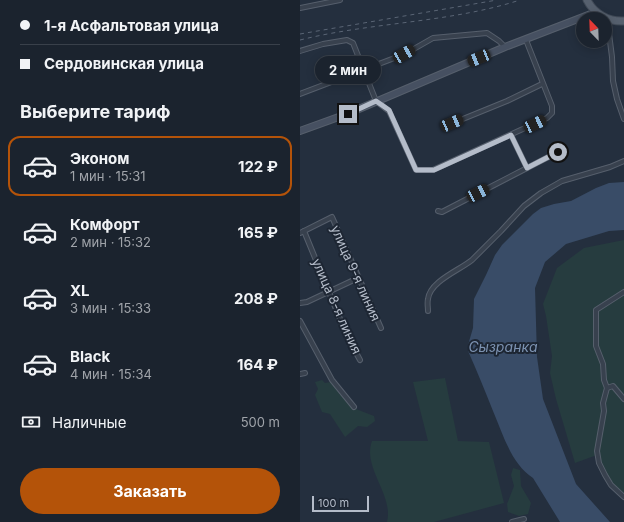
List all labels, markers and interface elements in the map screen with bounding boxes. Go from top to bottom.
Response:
north arrow [576,12,612,48]
map controls [576,12,612,48]
text: 1-я Асфальтовая улица [44,16,219,35]
car [391,43,417,65]
car [466,48,492,68]
text: Сердовинская улица [44,54,204,73]
callout: 2 мин [315,56,381,84]
text: 2 мин [329,62,367,78]
text: Выберите тариф [20,101,171,122]
route end [339,105,357,123]
car [439,113,465,133]
car [522,113,548,135]
route start [549,143,567,161]
icon: car [22,148,58,184]
text: Эконом [70,149,129,168]
text: 122 ₽ [238,157,278,176]
text: 1 мин · 15:31 [70,168,146,184]
car [465,182,491,204]
icon: car [22,214,58,250]
text: Комфорт [70,215,140,234]
text: 165 ₽ [238,223,278,242]
street label: улица 9-я линия [328,223,384,323]
text: 2 мин · 15:32 [70,234,151,250]
street label: улица 8-я линия [309,256,365,356]
icon: car [22,280,58,316]
text: XL [70,281,90,300]
text: 208 ₽ [234,289,278,308]
text: 3 мин · 15:33 [70,300,151,316]
water label: Сызранка [468,338,538,355]
icon: car [22,346,58,382]
text: Black [70,347,110,366]
text: 164 ₽ [237,355,278,374]
text: 4 мин · 15:34 [70,366,152,382]
icon: cash [20,411,42,433]
text: Наличные [52,413,126,432]
text: 500 m [241,414,280,430]
button: Заказать [20,468,280,514]
scale bar [312,494,369,513]
text: 100 m [318,496,349,510]

